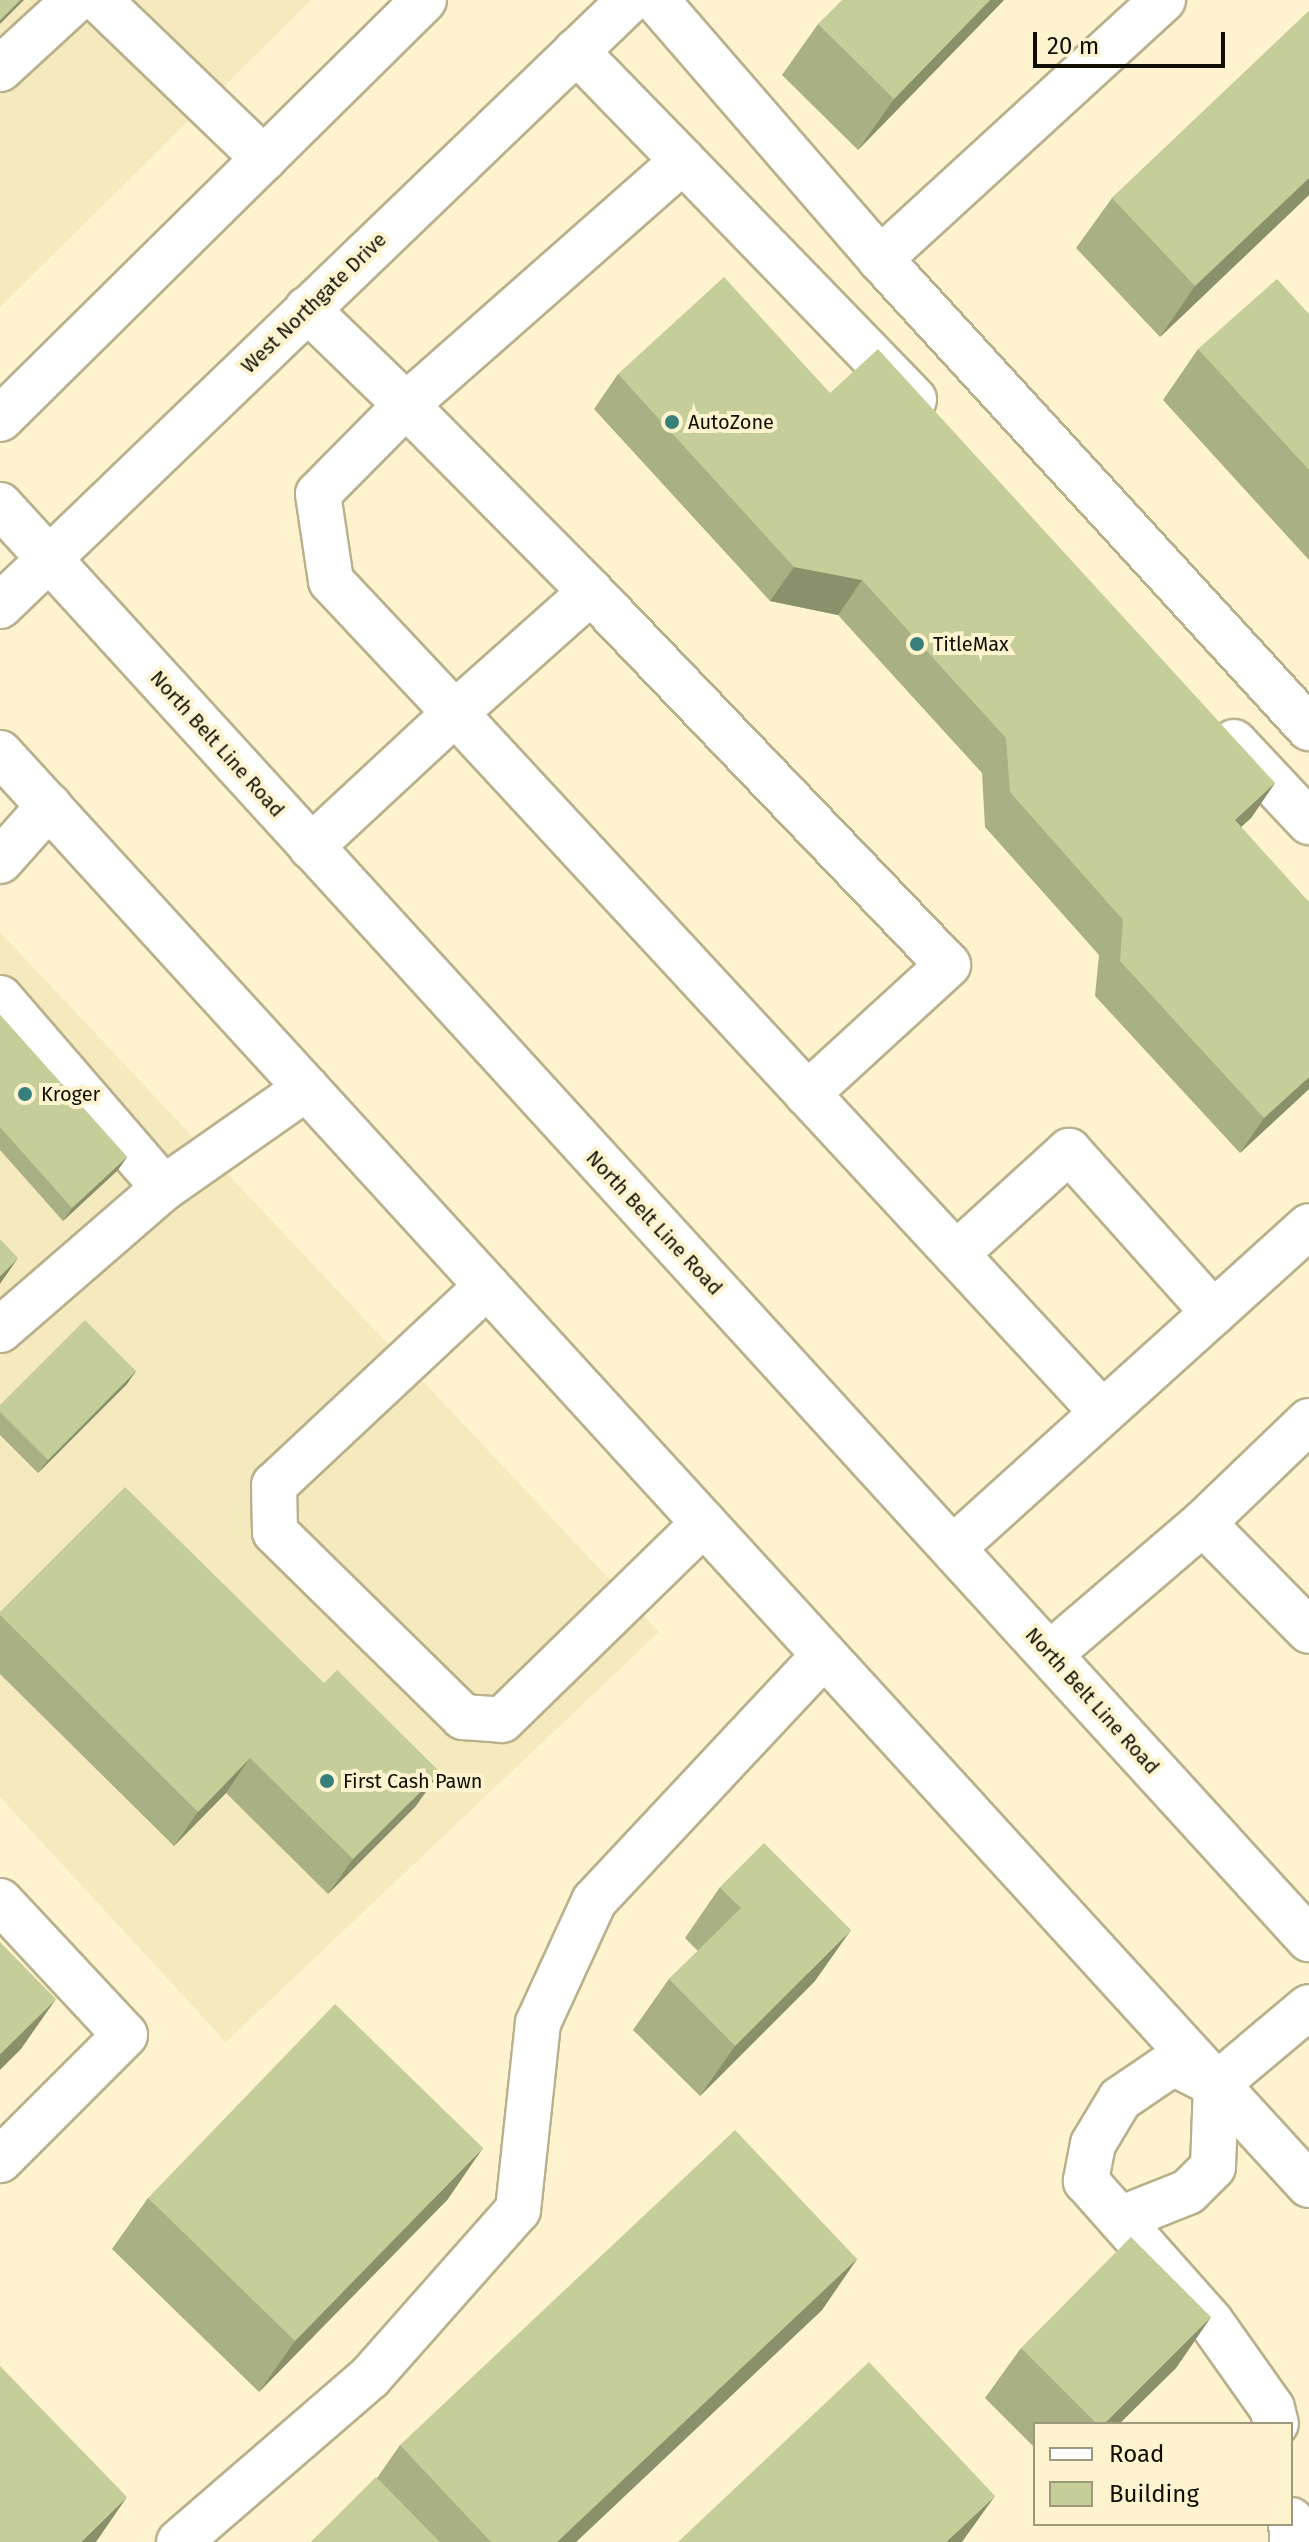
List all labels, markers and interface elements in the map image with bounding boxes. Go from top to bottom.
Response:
scale bar [1037,16,1229,66]
text: 20 m [1047,32,1099,60]
street label: West Northgate Drive [237,228,391,378]
place label: AutoZone [688,410,774,434]
marker: AutoZone [663,413,681,431]
place label: TitleMax [933,632,1009,656]
marker: TitleMax [908,635,926,653]
street label: North Belt Line Road [145,666,289,822]
place label: Kroger [41,1082,100,1106]
marker: Kroger [16,1085,34,1103]
street label: North Belt Line Road [581,1146,727,1300]
street label: North Belt Line Road [1020,1623,1164,1779]
place label: First Cash Pawn [343,1769,482,1793]
marker: First Cash Pawn [318,1772,336,1790]
legend [1033,2422,1293,2526]
text: Road [1109,2440,1164,2468]
text: Building [1109,2480,1199,2508]

